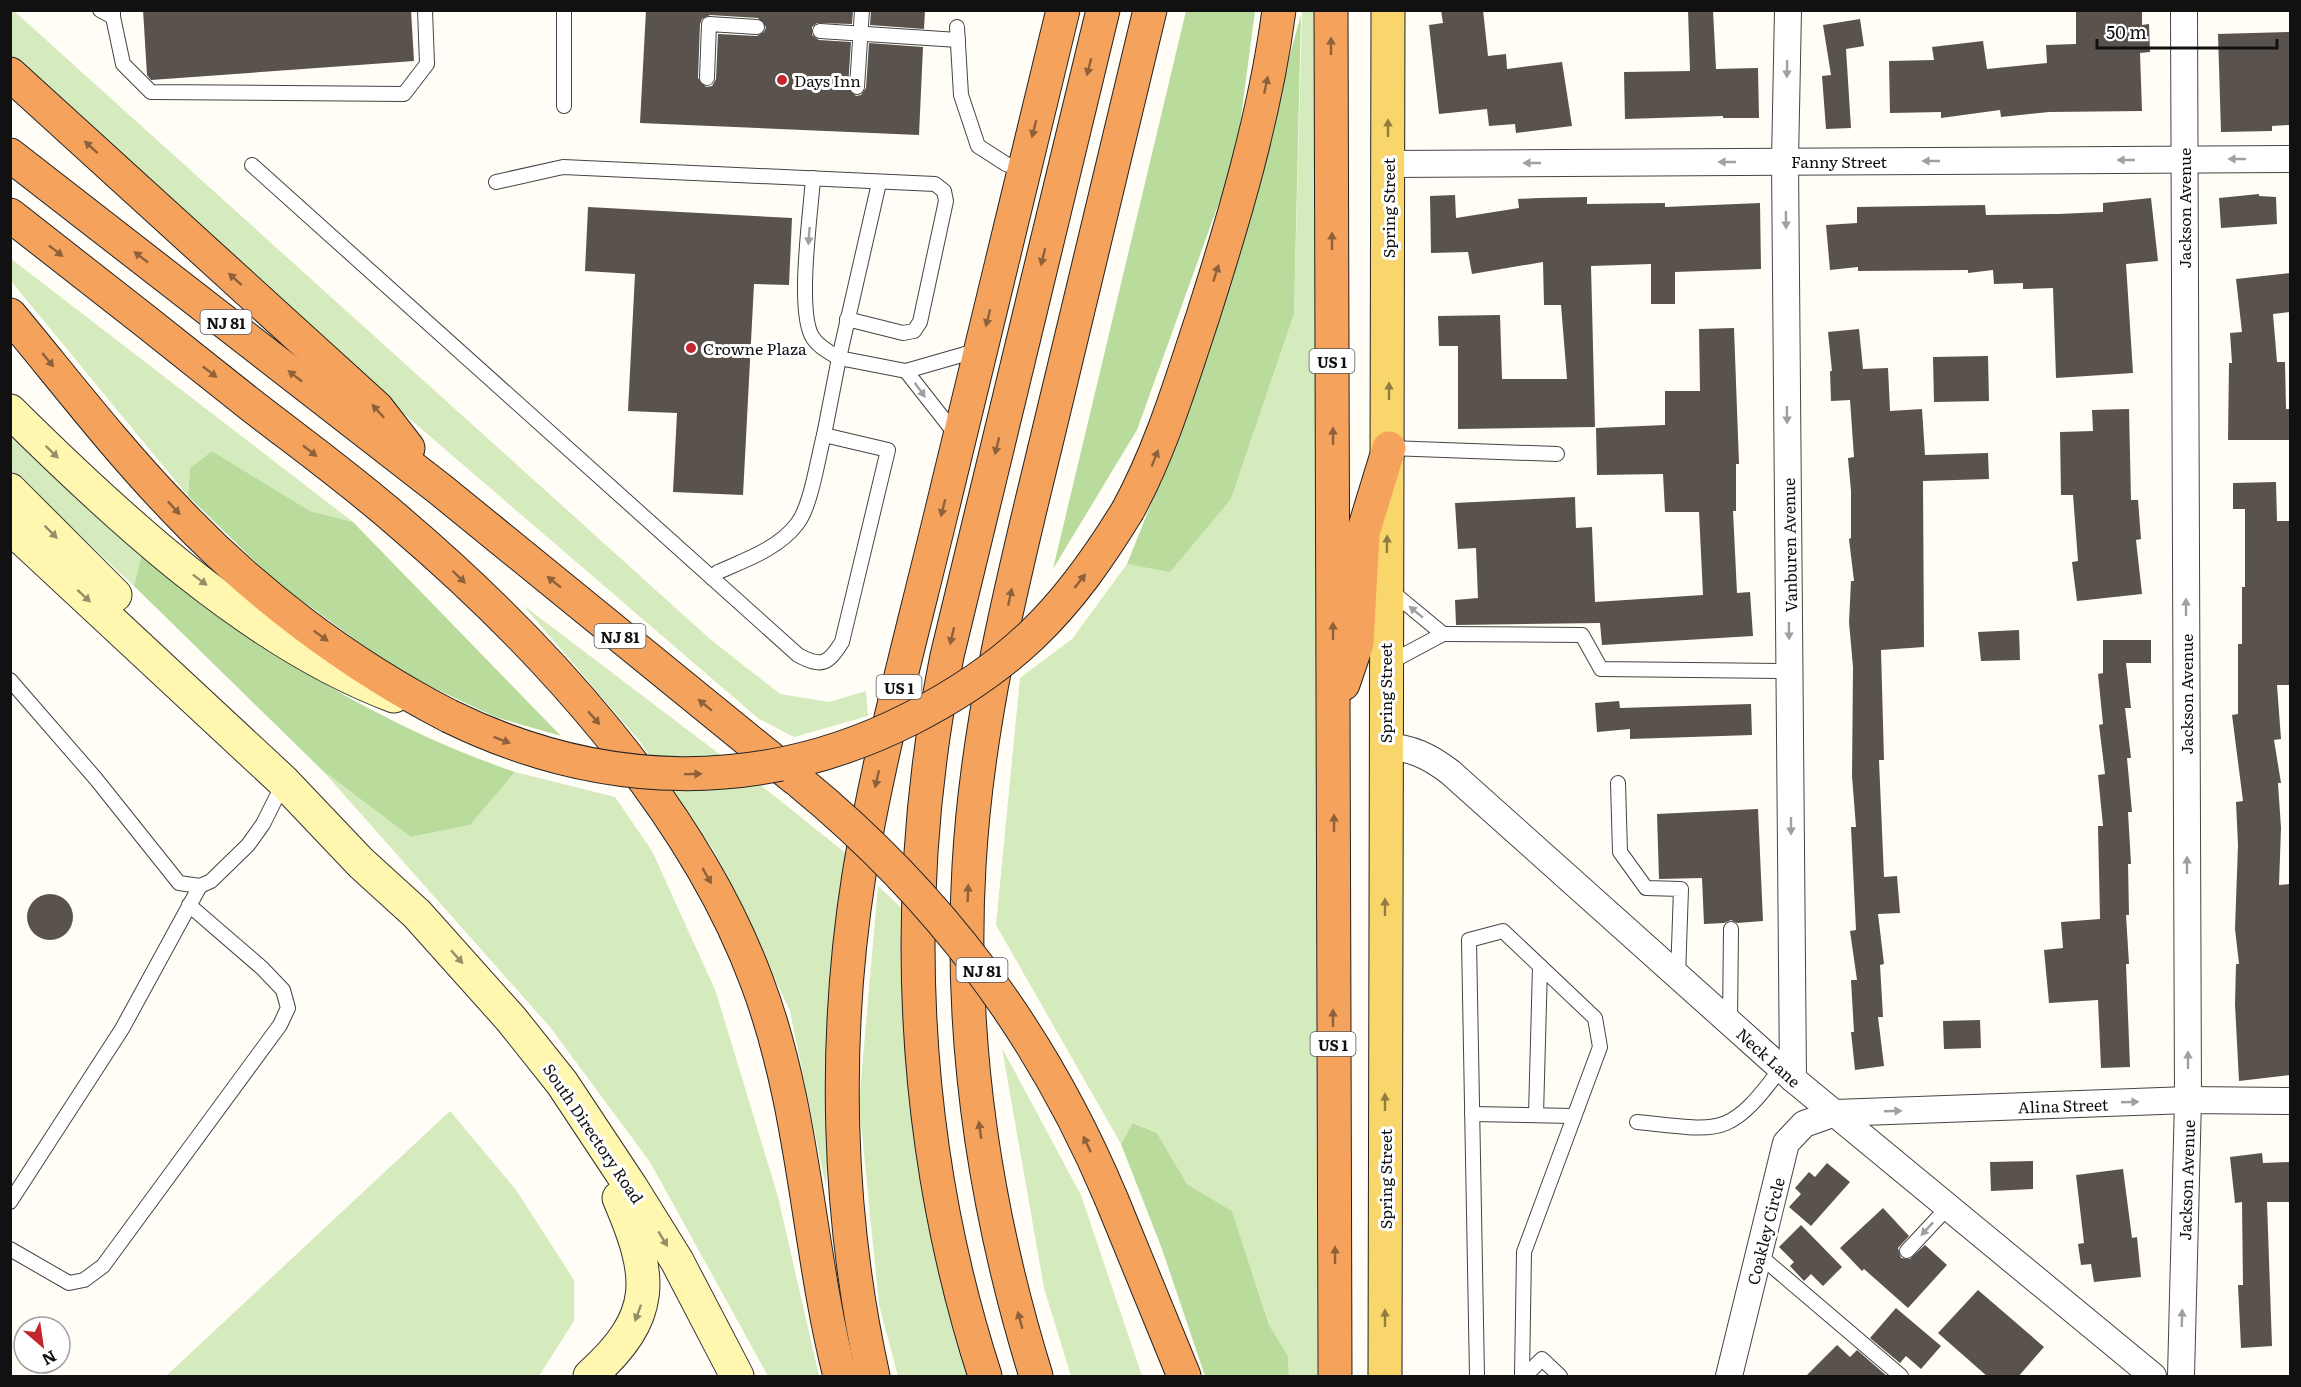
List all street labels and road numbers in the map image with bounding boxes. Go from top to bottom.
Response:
street label: Jackson Avenue [2172,148,2196,268]
street label: Fanny Street [1791,149,1888,173]
street label: Spring Street [1376,157,1400,258]
road number: NJ 81 [200,310,252,334]
road number: US 1 [1310,349,1354,373]
street label: Vanburen Avenue [1776,478,1802,612]
road number: NJ 81 [594,624,646,648]
street label: Jackson Avenue [2174,634,2198,754]
street label: Spring Street [1373,642,1397,743]
road number: US 1 [876,675,922,699]
road number: NJ 81 [956,958,1008,982]
street label: Neck Lane [1732,1022,1806,1092]
road number: US 1 [1310,1032,1356,1056]
street label: South Directory Road [538,1058,650,1208]
street label: Alina Street [2017,1091,2109,1119]
street label: Jackson Avenue [2172,1119,2200,1241]
street label: Spring Street [1373,1128,1397,1229]
street label: Coakley Circle [1740,1175,1790,1287]

